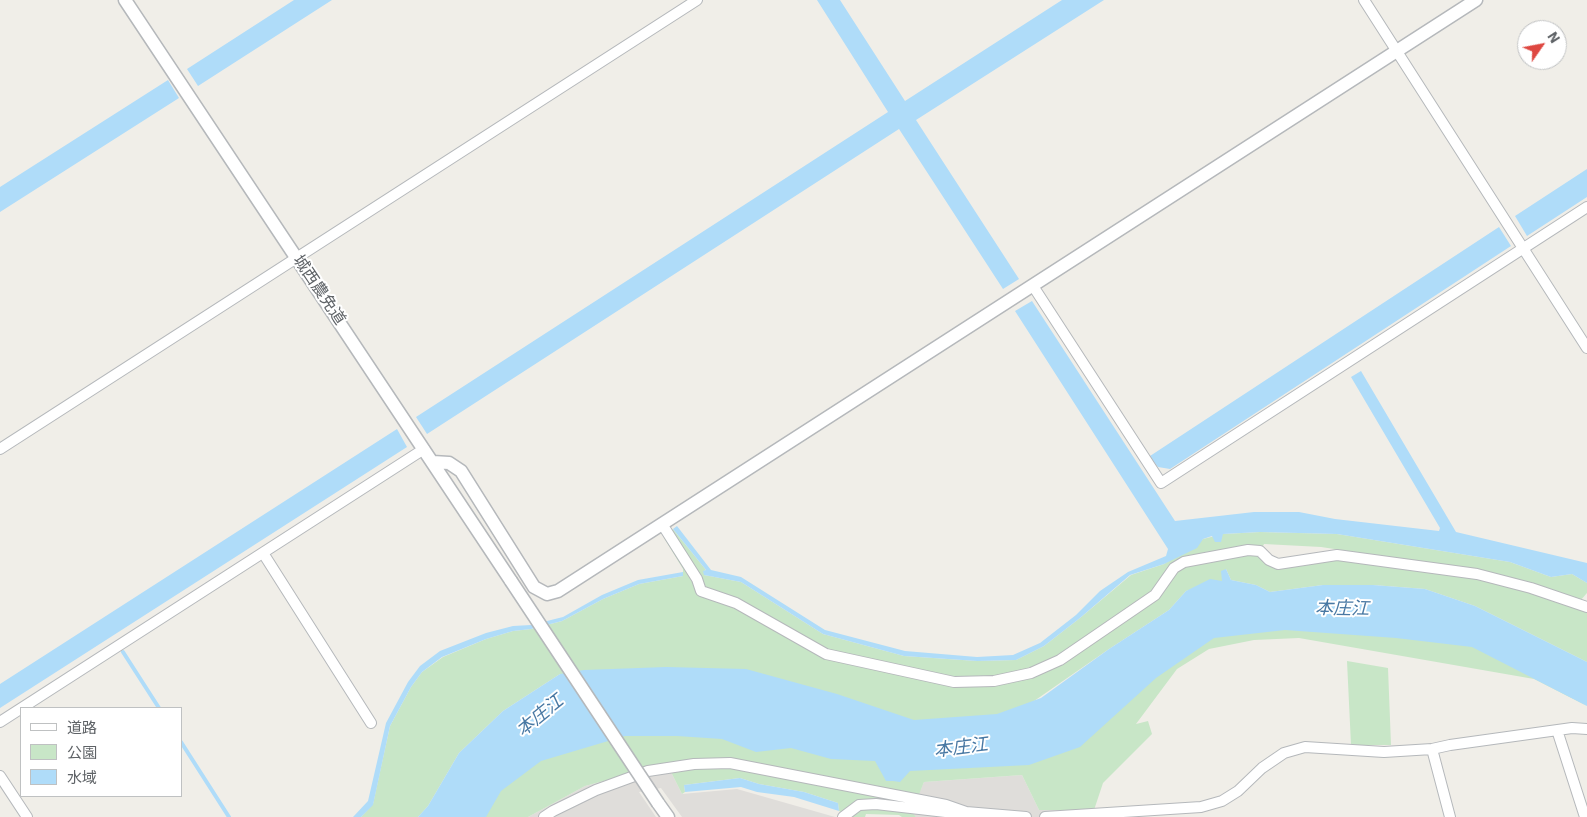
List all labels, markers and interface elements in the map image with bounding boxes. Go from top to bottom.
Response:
north arrow [1517,20,1567,70]
text: N [1543,28,1564,47]
street label: 城西農免道 [289,251,349,329]
water label: 本庄江 [1315,598,1369,620]
water label: 本庄江 [512,691,568,741]
legend [20,707,182,797]
text: 道路 [67,718,97,737]
water label: 本庄江 [933,734,989,762]
text: 公園 [67,743,97,762]
text: 水域 [67,768,97,787]

